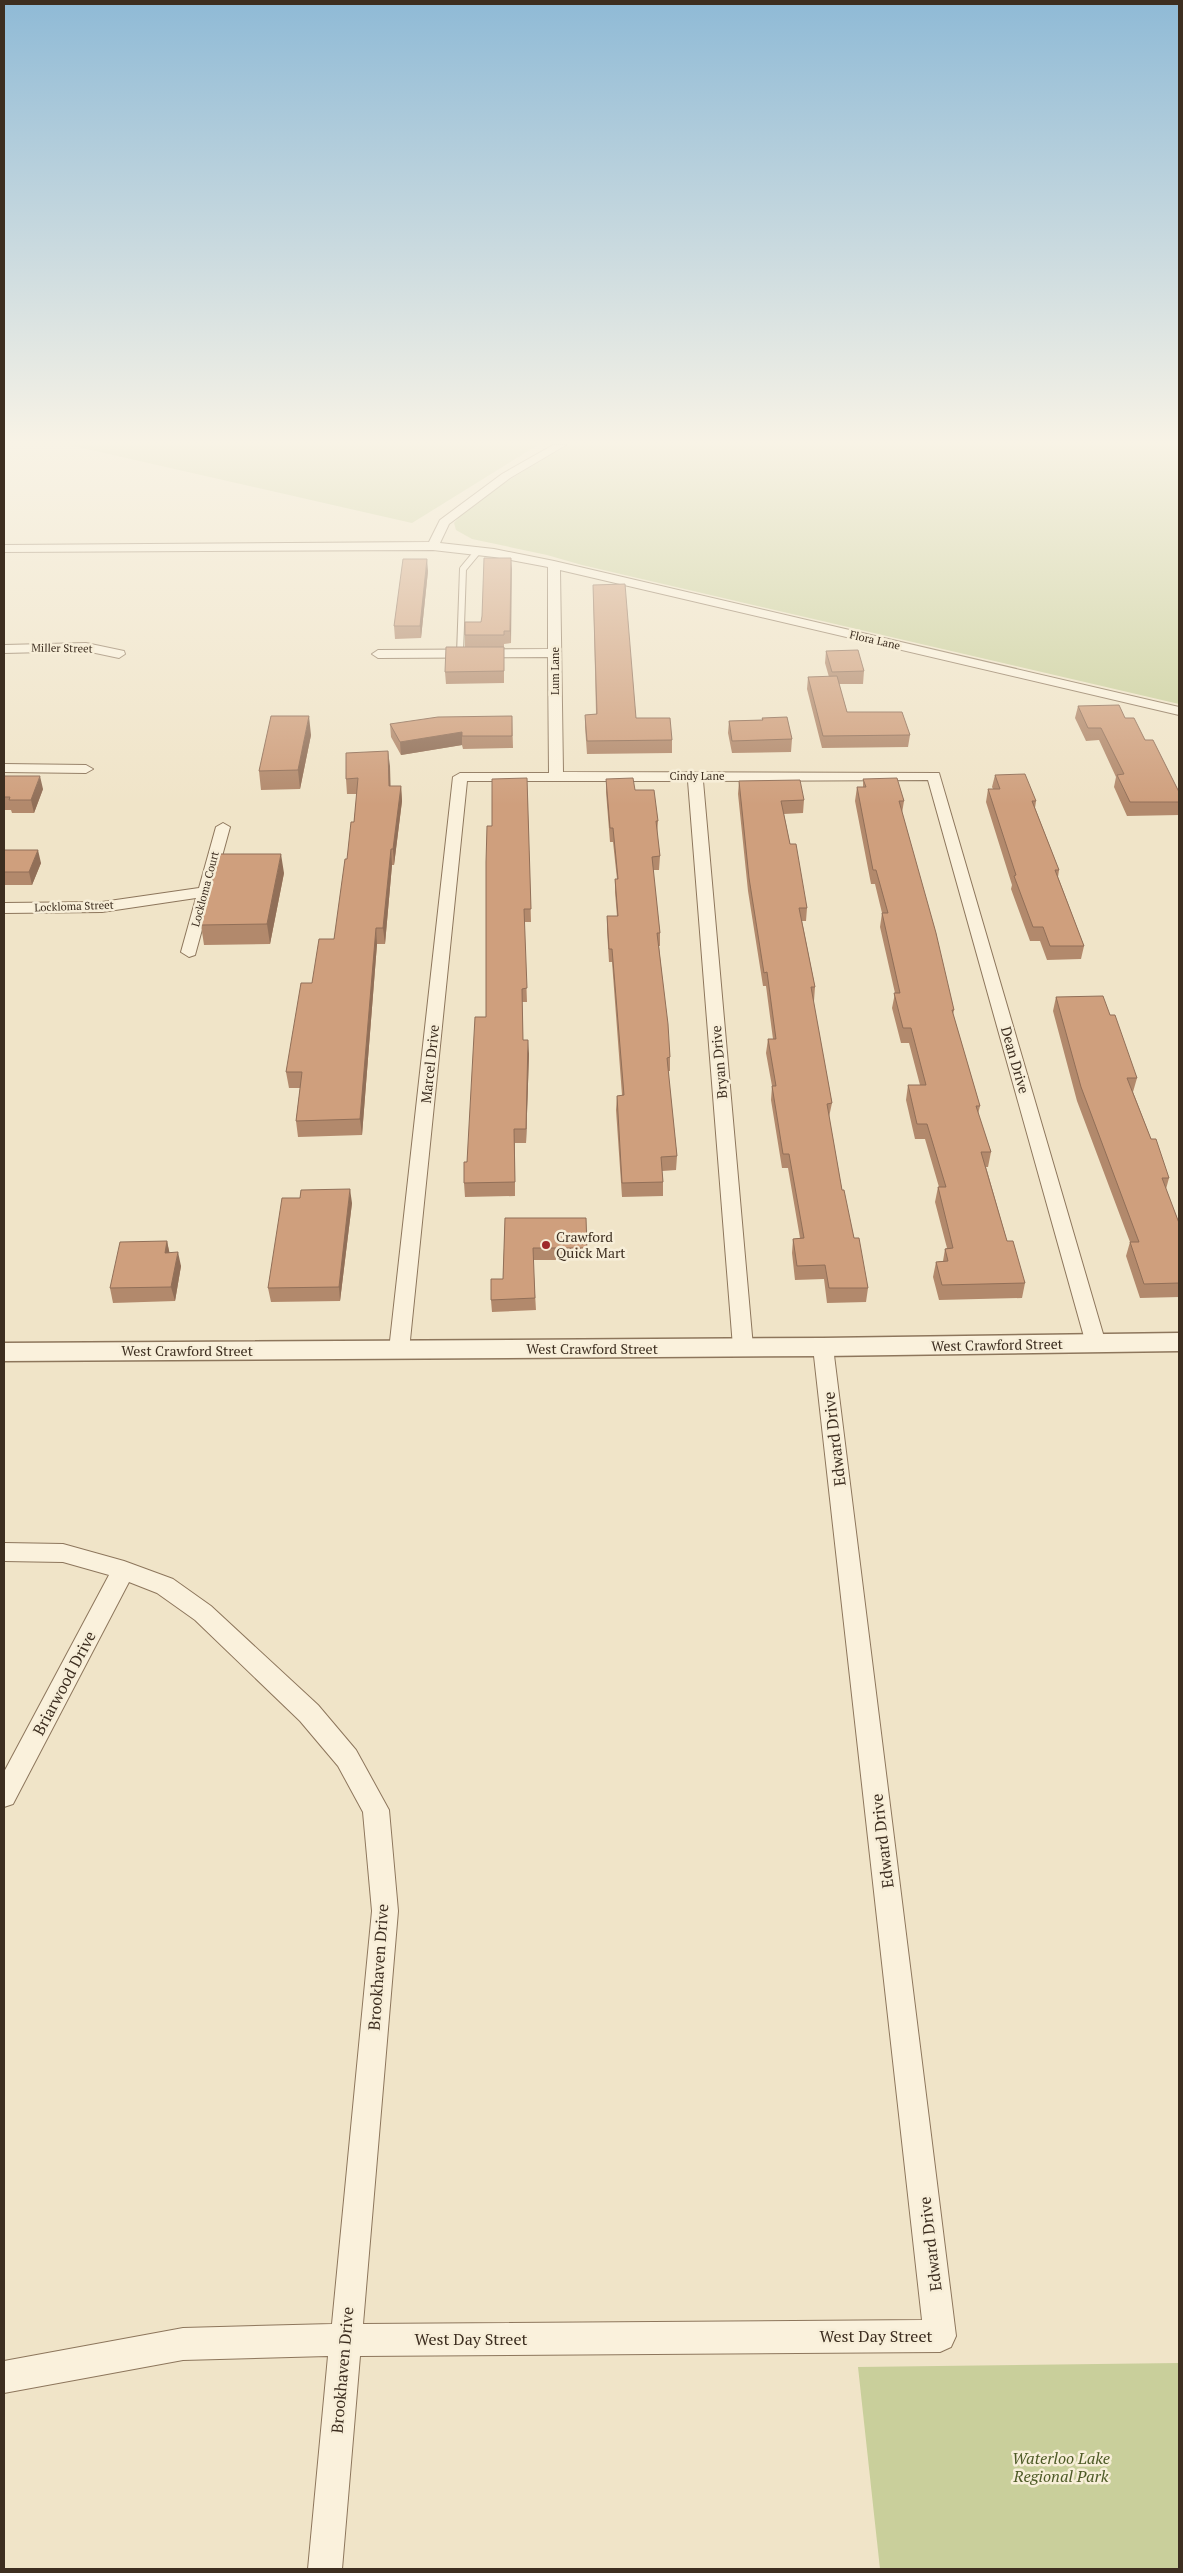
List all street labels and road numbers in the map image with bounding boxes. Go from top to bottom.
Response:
street label: Flora Lane [848,627,902,653]
street label: Miller Street [31,640,93,656]
street label: Lum Lane [548,646,562,695]
street label: Cindy Lane [670,769,725,783]
street label: Lockloma Court [188,850,222,928]
street label: Lockloma Street [34,898,114,914]
street label: Marcel Drive [416,1024,443,1104]
street label: Dean Drive [997,1024,1034,1096]
street label: Bryan Drive [706,1025,731,1099]
street label: West Crawford Street [931,1334,1064,1355]
street label: West Crawford Street [526,1339,659,1358]
street label: West Crawford Street [121,1341,254,1360]
street label: Edward Drive [817,1391,851,1487]
street label: Briarwood Drive [27,1627,101,1739]
street label: Edward Drive [865,1793,899,1889]
street label: Brookhaven Drive [363,1903,393,2031]
street label: Edward Drive [913,2196,947,2292]
street label: Brookhaven Drive [326,2306,358,2434]
street label: West Day Street [820,2325,932,2347]
street label: West Day Street [415,2328,527,2350]

